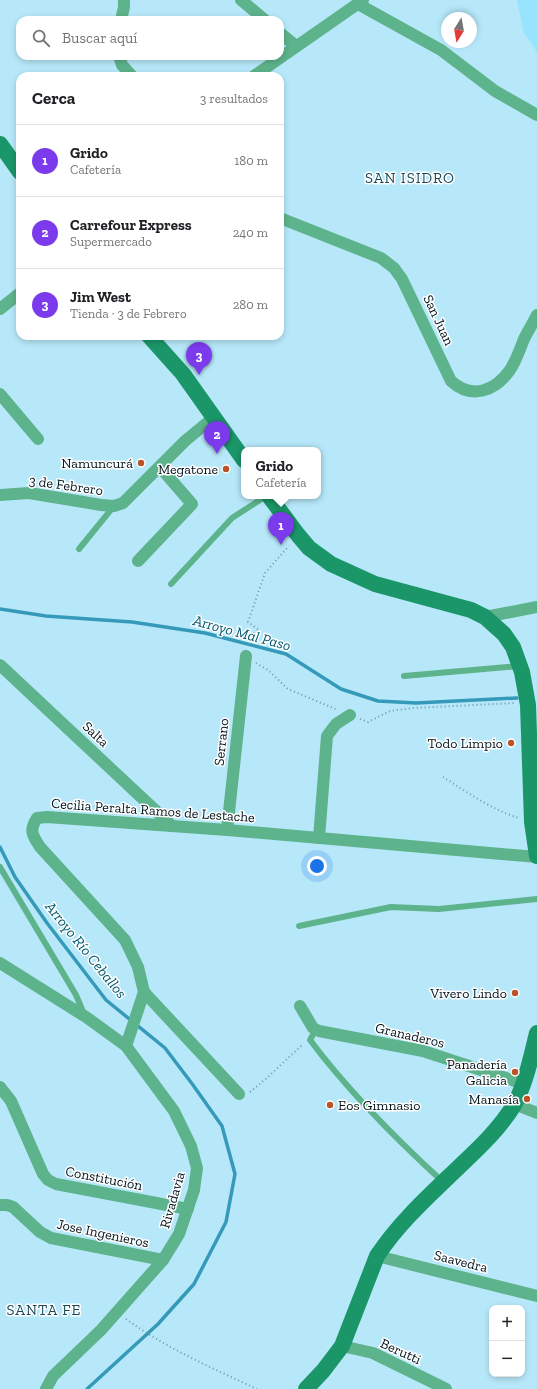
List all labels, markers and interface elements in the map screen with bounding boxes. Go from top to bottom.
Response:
north arrow [441,12,477,48]
search box [16,16,284,60]
icon: search [30,27,52,49]
text: Buscar aquí [62,29,138,47]
text: Cerca [32,88,75,108]
text: 3 resultados [200,91,268,106]
text: Grido [70,144,108,162]
text: 1 [42,153,48,168]
text: 180 m [234,153,268,168]
text: Cafetería [70,162,121,177]
district label: SAN ISIDRO [365,169,455,187]
text: Carrefour Express [70,216,192,234]
text: 2 [42,225,48,240]
text: 240 m [233,225,268,240]
text: Supermercado [70,234,152,249]
text: Jim West [70,288,131,306]
street label: San Juan [419,292,458,348]
text: 3 [42,297,48,312]
text: 280 m [233,297,268,312]
text: Tienda · 3 de Febrero [70,306,187,321]
pin: 3 [186,342,212,375]
pin: 2 [204,421,230,454]
popup [241,447,321,499]
place label: Namuncurá [61,455,133,472]
text: Grido [255,457,293,475]
marker: Namuncurá [136,458,146,468]
place label: Megatone [158,461,218,478]
marker: Megatone [221,464,231,474]
street label: 3 de Febrero [28,472,104,499]
text: Cafetería [255,475,307,490]
pin: 1 [268,512,294,545]
water label: Arroyo Mal Paso [190,611,293,655]
street label: Serrano [211,717,232,767]
street label: Salta [79,718,113,751]
place label: Todo Limpio [428,735,503,752]
marker: Todo Limpio [506,738,516,748]
street label: Cecilia Peralta Ramos de Lestache [51,795,256,826]
your location [307,856,327,876]
water label: Arroyo Río Ceballos [41,897,131,1002]
place label: Vivero Lindo [429,985,507,1002]
marker: Vivero Lindo [510,988,520,998]
street label: Granaderos [374,1019,446,1052]
place label: Panadería Galicia [447,1056,507,1089]
marker: Panadería Galicia [510,1067,520,1077]
place label: Manasía [468,1091,519,1108]
marker: Manasía [522,1094,532,1104]
place label: Eos Gimnasio [338,1097,420,1114]
marker: Eos Gimnasio [325,1100,335,1110]
street label: Constitución [64,1163,144,1194]
street label: Rivadavia [156,1170,189,1230]
street label: Jose Ingenieros [55,1215,150,1252]
street label: Saavedra [432,1247,490,1276]
district label: SANTA FE [7,1301,81,1319]
map controls [489,1305,525,1377]
button: + [489,1305,525,1341]
street label: Berutti [378,1335,424,1368]
button: − [489,1341,525,1377]

